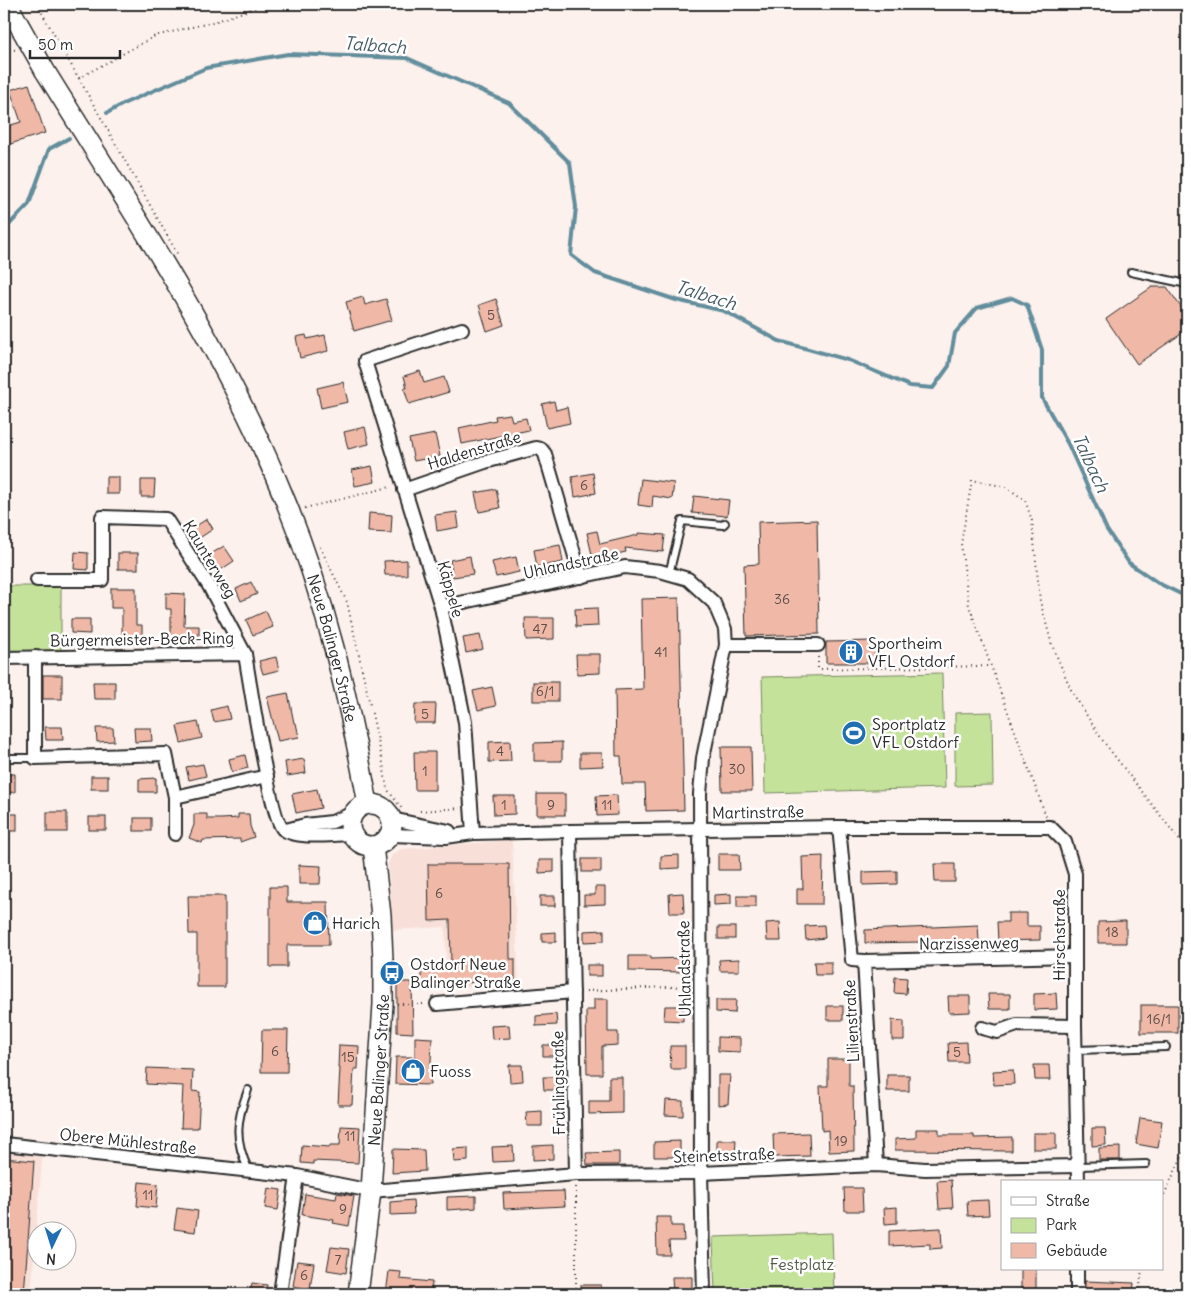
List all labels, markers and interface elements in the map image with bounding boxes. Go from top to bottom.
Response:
scale bar [30,28,120,60]
water label: Talbach [343,31,407,59]
text: 50 m [38,35,73,54]
water label: Talbach [673,275,740,315]
house number: 5 [487,306,495,324]
street label: Haldenstraße [425,426,523,474]
water label: Talbach [1067,430,1115,497]
house number: 6 [580,476,588,494]
street label: Kaunterweg [179,516,241,602]
street label: Uhlandstraße [522,543,620,583]
street label: Käppele [433,558,469,620]
street label: Neue Balinger Straße [303,572,361,724]
house number: 36 [774,590,790,608]
house number: 47 [533,620,548,638]
street label: Bürgermeister-Beck-Ring [50,627,234,651]
place label: Sportheim VFL Ostdorf [868,633,956,671]
building icon: Sportheim VFL Ostdorf [838,639,864,665]
house number: 41 [654,643,668,661]
house number: 6/1 [536,682,554,700]
house number: 5 [421,705,429,723]
place label: Sportplatz VFL Ostdorf [872,714,960,752]
sports icon: Sportplatz VFL Ostdorf [841,720,867,746]
house number: 4 [496,742,504,760]
house number: 30 [728,760,746,778]
house number: 1 [422,762,428,780]
house number: 1 [501,796,507,814]
house number: 9 [547,796,555,814]
house number: 11 [601,796,613,814]
street label: Martinstraße [712,801,804,823]
house number: 6 [435,884,443,902]
street label: Hirschstraße [1049,889,1069,981]
shop icon: Harich [302,910,328,936]
place label: Harich [332,913,380,933]
street label: Uhlandstraße [673,920,695,1018]
house number: 18 [1105,923,1119,941]
street label: Narzissenweg [919,932,1019,954]
place label: Ostdorf Neue Balinger Straße [410,954,521,992]
bus stop icon: Ostdorf Neue Balinger Straße [379,960,405,986]
street label: Lilienstraße [839,979,863,1063]
street label: Neue Balinger Straße [364,994,393,1147]
house number: 16/1 [1147,1010,1171,1028]
street label: Frühlingstraße [547,1031,569,1135]
house number: 6 [271,1042,279,1060]
house number: 5 [953,1043,961,1061]
house number: 15 [341,1048,355,1066]
shop icon: Fuoss [400,1058,426,1084]
place label: Fuoss [430,1061,471,1081]
street label: Obere Mühlestraße [59,1124,197,1158]
house number: 11 [344,1127,356,1145]
house number: 19 [834,1132,848,1150]
street label: Steinetsstraße [673,1143,775,1167]
legend [1001,1180,1164,1270]
house number: 11 [142,1186,154,1204]
text: Straße [1046,1191,1090,1210]
house number: 9 [339,1200,347,1218]
text: Park [1046,1215,1077,1234]
north arrow [28,1220,78,1270]
text: Gebäude [1046,1241,1107,1260]
text: N [46,1250,57,1268]
house number: 7 [335,1251,342,1269]
park label: Festplatz [770,1254,835,1274]
house number: 6 [300,1266,308,1284]

